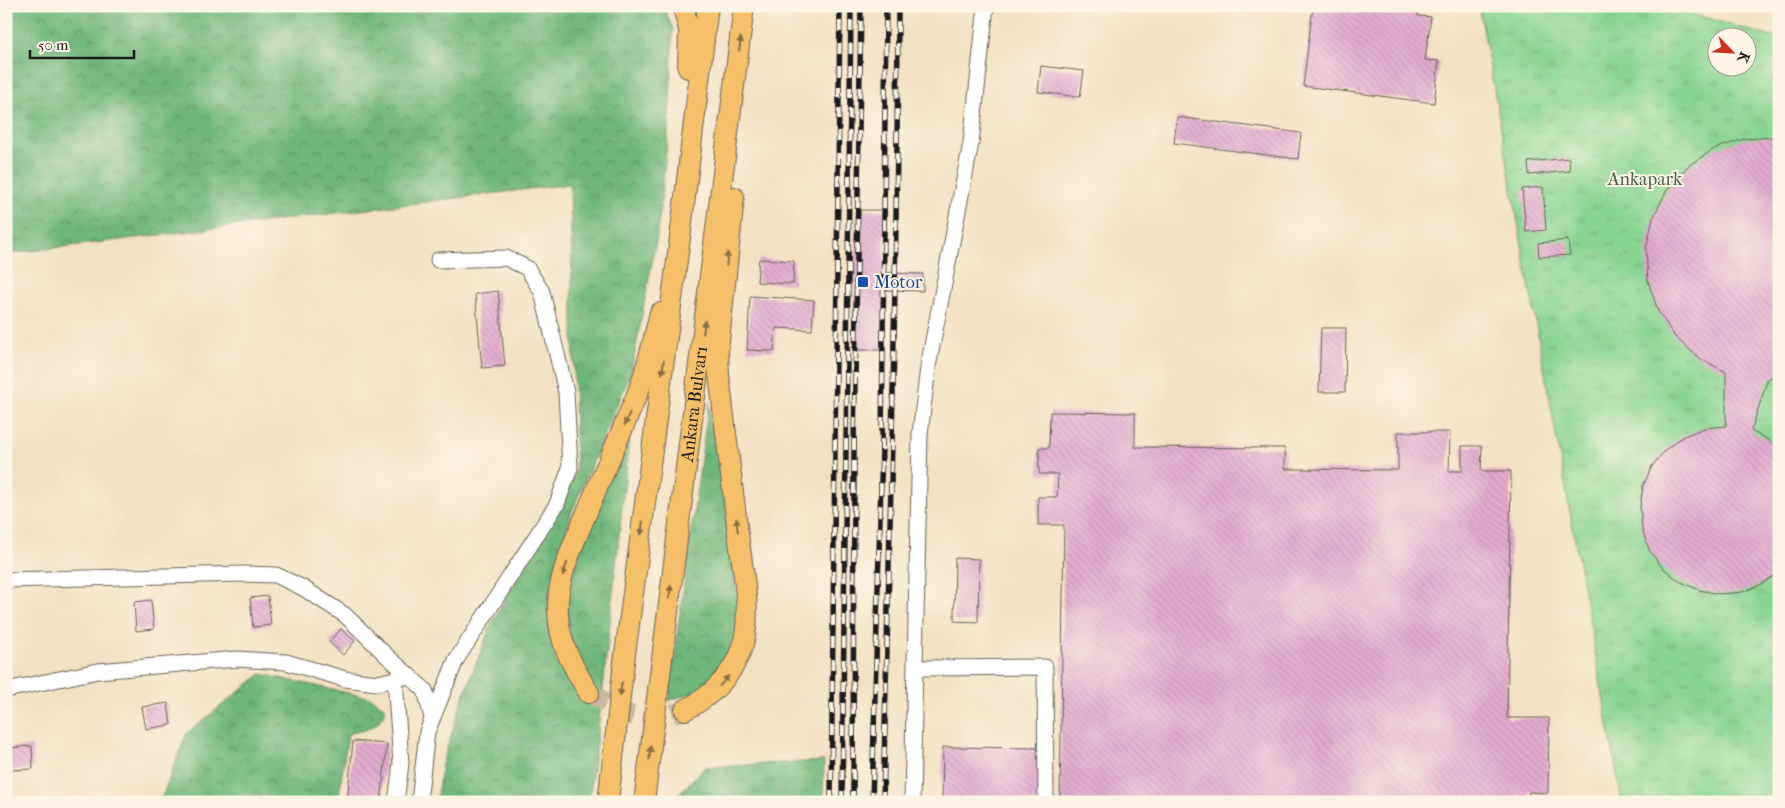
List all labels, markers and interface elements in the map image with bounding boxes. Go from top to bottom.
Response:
scale bar [30,28,134,60]
north arrow [1708,28,1758,78]
text: 50 m [38,36,69,54]
one-way arrow [736,36,744,52]
text: K [1733,49,1753,66]
park label: Ankapark [1607,169,1683,190]
one-way arrow [723,250,731,266]
place label: Motor [874,272,923,293]
marker: Motor [856,275,870,289]
one-way arrow [700,318,708,334]
street label: Ankara Bulvarı [676,344,712,464]
one-way arrow [659,360,667,376]
one-way arrow [622,412,630,426]
one-way arrow [733,516,741,532]
one-way arrow [638,521,646,537]
one-way arrow [561,562,568,577]
one-way arrow [666,584,674,600]
one-way arrow [718,675,729,688]
one-way arrow [617,682,625,698]
one-way arrow [646,745,654,761]

